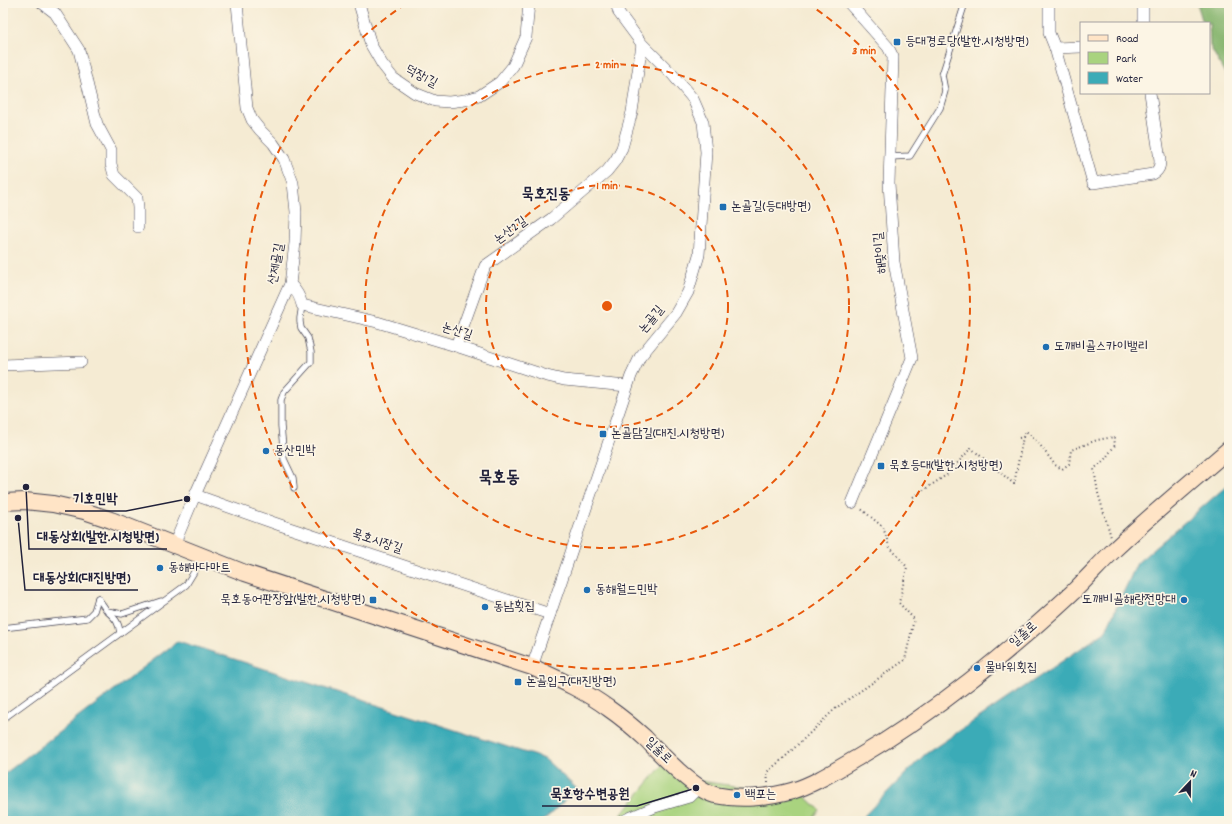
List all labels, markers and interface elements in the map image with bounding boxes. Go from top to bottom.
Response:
legend [1080,22,1210,94]
text: Road [1116,31,1138,48]
place label: 등대경로당(발한.시청방면) [905,33,1029,52]
marker: 등대경로당(발한.시청방면) [892,37,902,47]
text: 3 min [852,43,876,60]
text: Park [1116,51,1137,68]
text: 2 min [595,57,619,74]
street label: 덕장1길 [401,61,441,93]
text: Water [1116,71,1143,88]
text: 1 min [596,178,618,195]
district label: 묵호진동 [522,184,570,206]
place label: 논골길(등대방면) [731,198,811,217]
marker: 논골길(등대방면) [718,202,728,212]
street label: 논산2길 [490,212,532,250]
street label: 해맞이길 [869,231,893,275]
street label: 산제골길 [264,242,290,286]
centre of rings [600,299,614,313]
street label: 논골길 [635,302,669,338]
street label: 논산길 [439,318,475,346]
place label: 도깨비골스카이밸리 [1054,338,1148,357]
marker: 도깨비골스카이밸리 [1041,342,1051,352]
place label: 논골담길(대진.시청방면) [611,425,724,444]
marker: 논골담길(대진.시청방면) [598,429,608,439]
place label: 동산민박 [274,442,316,461]
marker: 동산민박 [261,446,271,456]
place label: 묵호등대(발한.시청방면) [889,457,1002,476]
marker: 묵호등대(발한.시청방면) [876,461,886,471]
district label: 묵호동 [478,467,520,491]
callout: 기호민박 [65,485,126,511]
text: 기호민박 [72,490,118,510]
callout: 대동상회(발한.시청방면) [29,523,167,549]
street label: 묵호시장길 [349,525,405,559]
text: 대동상회(발한.시청방면) [36,528,159,548]
place label: 동해바다마트 [168,559,231,578]
marker: 동해바다마트 [155,563,165,573]
callout: 대동상회(대진방면) [25,564,138,590]
text: 대동상회(대진방면) [32,569,131,589]
place label: 동해월드민박 [595,581,658,600]
marker: 동해월드민박 [582,585,592,595]
place label: 묵호동어판장앞(발한.시청방면) [220,591,365,610]
place label: 도깨비골해랑전망대 [1082,591,1176,610]
marker: 묵호동어판장앞(발한.시청방면) [368,595,378,605]
marker: 도깨비골해랑전망대 [1179,595,1189,605]
place label: 동남횟집 [493,598,535,617]
marker: 동남횟집 [480,602,490,612]
street label: 일출로 [1006,618,1042,652]
place label: 물바위횟집 [985,659,1037,678]
marker: 물바위횟집 [972,663,982,673]
place label: 논골입구(대진방면) [526,673,616,692]
marker: 논골입구(대진방면) [513,677,523,687]
street label: 일출로 [640,733,676,769]
north arrow [1170,762,1210,802]
text: N [1187,766,1199,783]
callout: 묵호항수변공원 [542,780,637,806]
text: 묵호항수변공원 [551,785,629,805]
place label: 백포는 [745,786,776,805]
marker: 백포는 [732,790,742,800]

